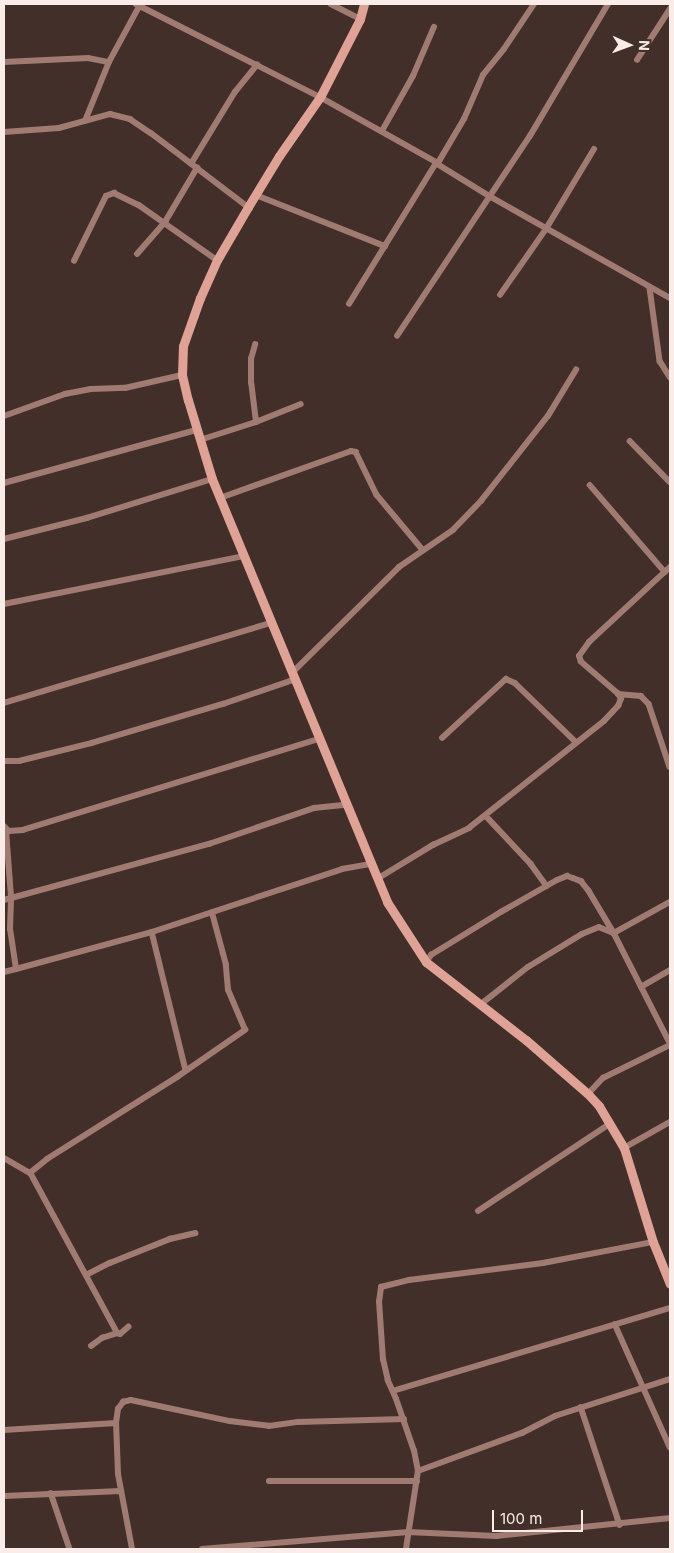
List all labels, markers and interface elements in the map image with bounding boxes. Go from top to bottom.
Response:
north arrow [604,20,654,70]
text: N [636,40,653,51]
scale bar [494,1500,585,1532]
text: 100 m [500,1509,542,1528]

